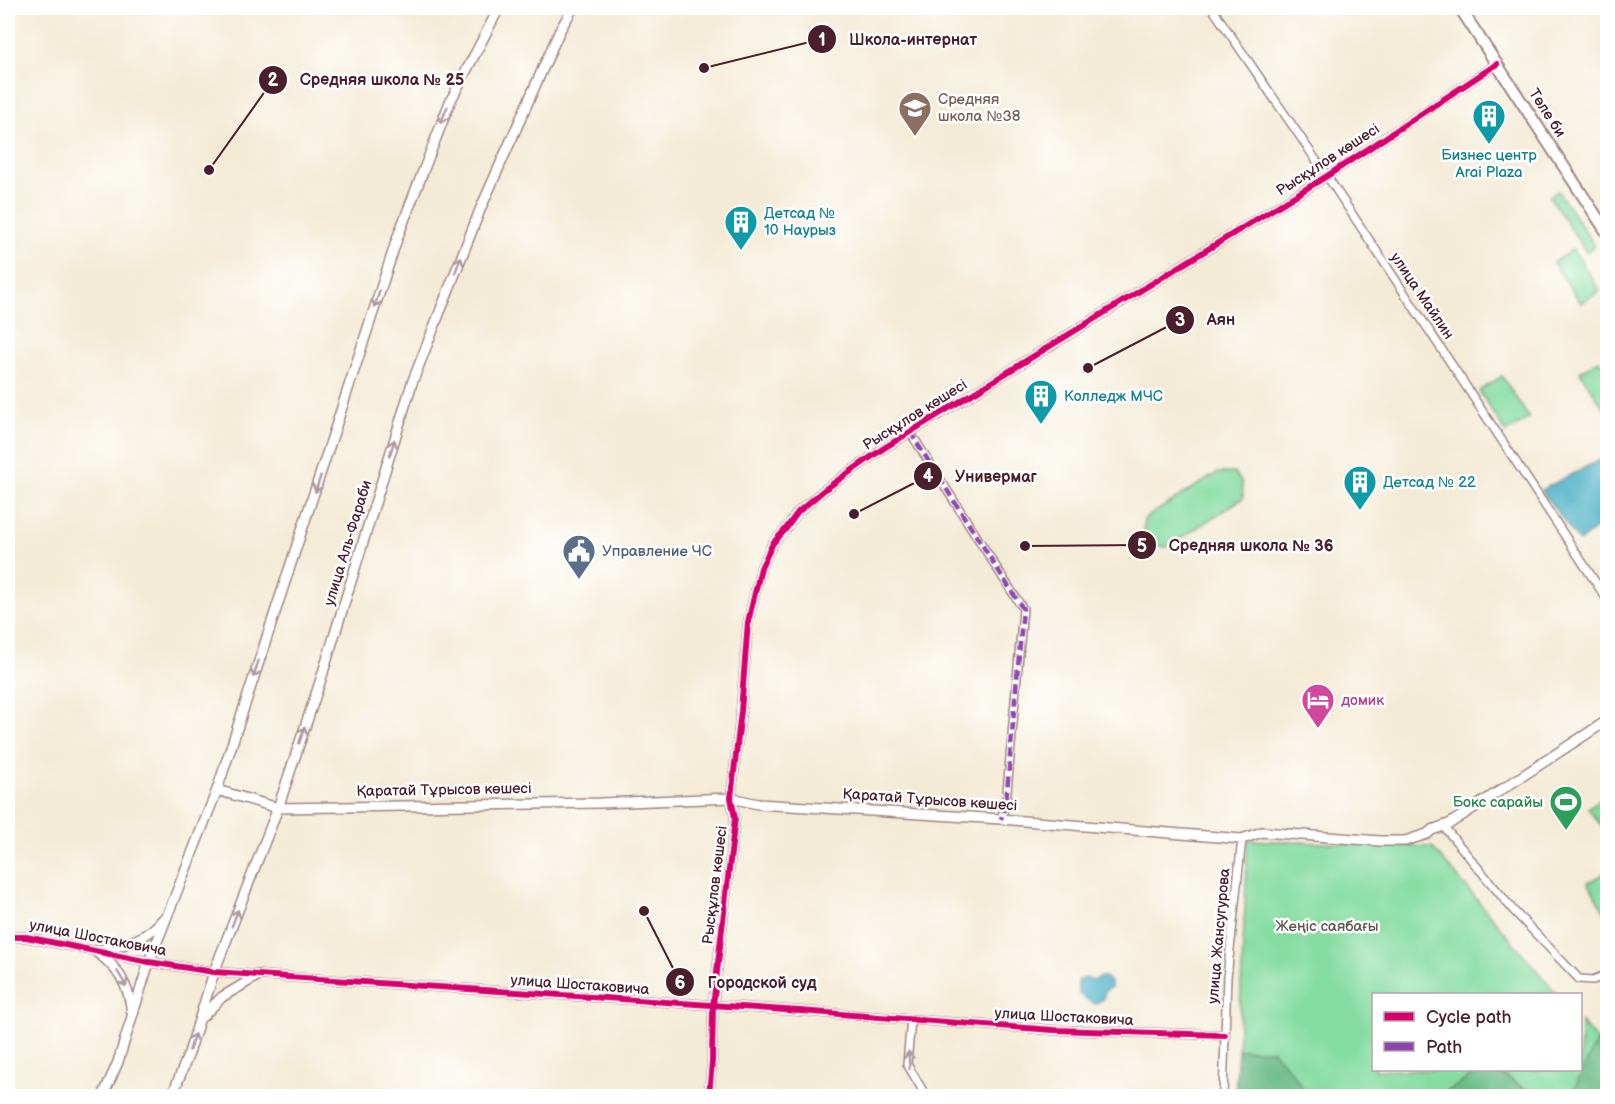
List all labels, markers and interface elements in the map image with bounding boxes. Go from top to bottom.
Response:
callout: Школа-интернат [807,22,989,56]
text: 1 [818,30,826,51]
text: Школа-интернат [849,31,977,50]
callout: Средняя школа № 25 [258,63,476,97]
text: 2 [268,70,279,91]
text: Средняя школа № 25 [300,71,464,90]
street label: Төле би [1524,85,1570,141]
school or university icon: Средняя школа №38 [897,90,933,137]
place label: Средняя школа №38 [938,90,1021,126]
building icon: Бизнес центр Arai Plaza [1471,98,1507,145]
one-way arrow [438,106,449,124]
street label: Рысқұлов көшесі [1273,119,1383,201]
place label: Бизнес центр Arai Plaza [1441,146,1537,182]
building icon: Детсад № 10 Наурыз [723,204,759,251]
place label: Детсад № 10 Наурыз [764,204,836,240]
street label: улица Майлин [1386,249,1458,343]
one-way arrow [453,256,464,275]
one-way arrow [371,289,382,308]
callout: Аян [1165,303,1247,337]
text: 3 [1175,310,1185,331]
text: Аян [1206,311,1235,330]
street label: Рысқұлов көшесі [859,375,971,455]
building icon: Колледж МЧС [1023,378,1059,425]
place label: Колледж МЧС [1064,387,1163,406]
one-way arrow [387,439,398,458]
callout: Универмаг [913,459,1049,493]
building icon: Детсад № 22 [1342,464,1378,511]
text: 4 [923,466,934,487]
text: Универмаг [955,468,1038,487]
place label: Детсад № 22 [1383,473,1476,492]
one-way arrow [311,474,322,493]
street label: улица Аль-Фараби [320,478,376,608]
callout: Средняя школа № 36 [1127,528,1346,562]
public building icon: Управление ЧС [561,533,597,580]
text: 5 [1137,536,1147,557]
text: Средняя школа № 36 [1169,537,1334,556]
place label: Управление ЧС [602,542,712,561]
one-way arrow [250,659,261,678]
hotel icon: домик [1300,682,1336,729]
place label: домик [1341,691,1384,710]
one-way arrow [298,726,309,745]
street label: Қаратай Тұрысов көшесі [356,779,532,801]
street label: Қаратай Тұрысов көшесі [842,784,1018,816]
sports icon: Бокс сарайы [1548,784,1584,831]
place label: Бокс сарайы [1453,793,1543,812]
street label: Рысқұлов көшесі [698,825,732,945]
street label: улица Жансугурова [1204,867,1234,1005]
one-way arrow [230,909,241,927]
street label: улица Шостаковича [28,915,168,961]
park label: Жеңіс саябағы [1275,917,1379,936]
callout: Городской суд [665,965,828,999]
one-way arrow [116,970,128,987]
street label: улица Шостаковича [510,971,650,999]
text: 6 [675,973,686,994]
text: Городской суд [707,974,817,993]
legend [1372,993,1582,1071]
street label: улица Шостаковича [994,1004,1134,1030]
text: Cycle path [1426,1007,1512,1028]
one-way arrow [187,1033,198,1052]
text: Path [1426,1037,1462,1058]
one-way arrow [903,1051,914,1070]

